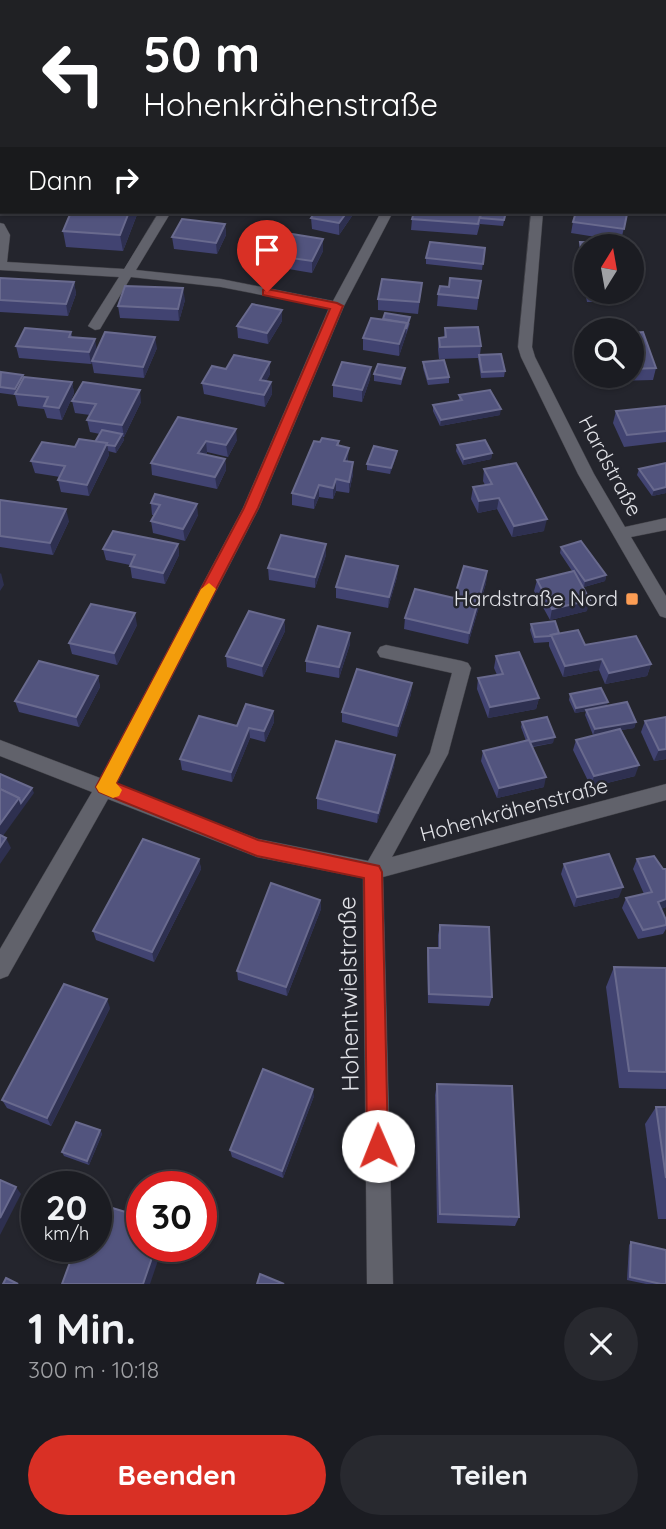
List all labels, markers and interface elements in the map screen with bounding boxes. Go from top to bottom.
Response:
text: 50 m [143,23,260,84]
icon: left [28,28,119,119]
text: Hohenkrähenstraße [143,84,438,124]
icon: right [107,161,145,199]
text: Dann [28,164,93,197]
pin [237,220,297,292]
icon: arrive [248,231,286,269]
north arrow [574,234,644,304]
map controls [574,234,644,388]
button: search [574,318,644,388]
street label: Hardstraße [574,411,648,520]
place label: Hardstraße Nord [454,585,618,611]
marker: Hardstraße Nord [624,591,640,607]
street label: Hohenkrähenstraße [417,771,611,847]
street label: Hohentwielstraße [331,896,365,1092]
position arrow [341,1109,415,1183]
speed limit sign: 30 [126,1171,217,1262]
text: 20 [46,1185,87,1229]
text: km/h [44,1222,89,1245]
text: 1 Min. [28,1302,136,1355]
button: close [564,1307,638,1381]
text: 300 m · 10:18 [28,1355,159,1384]
button: Beenden [28,1435,326,1515]
button: Teilen [340,1435,638,1515]

